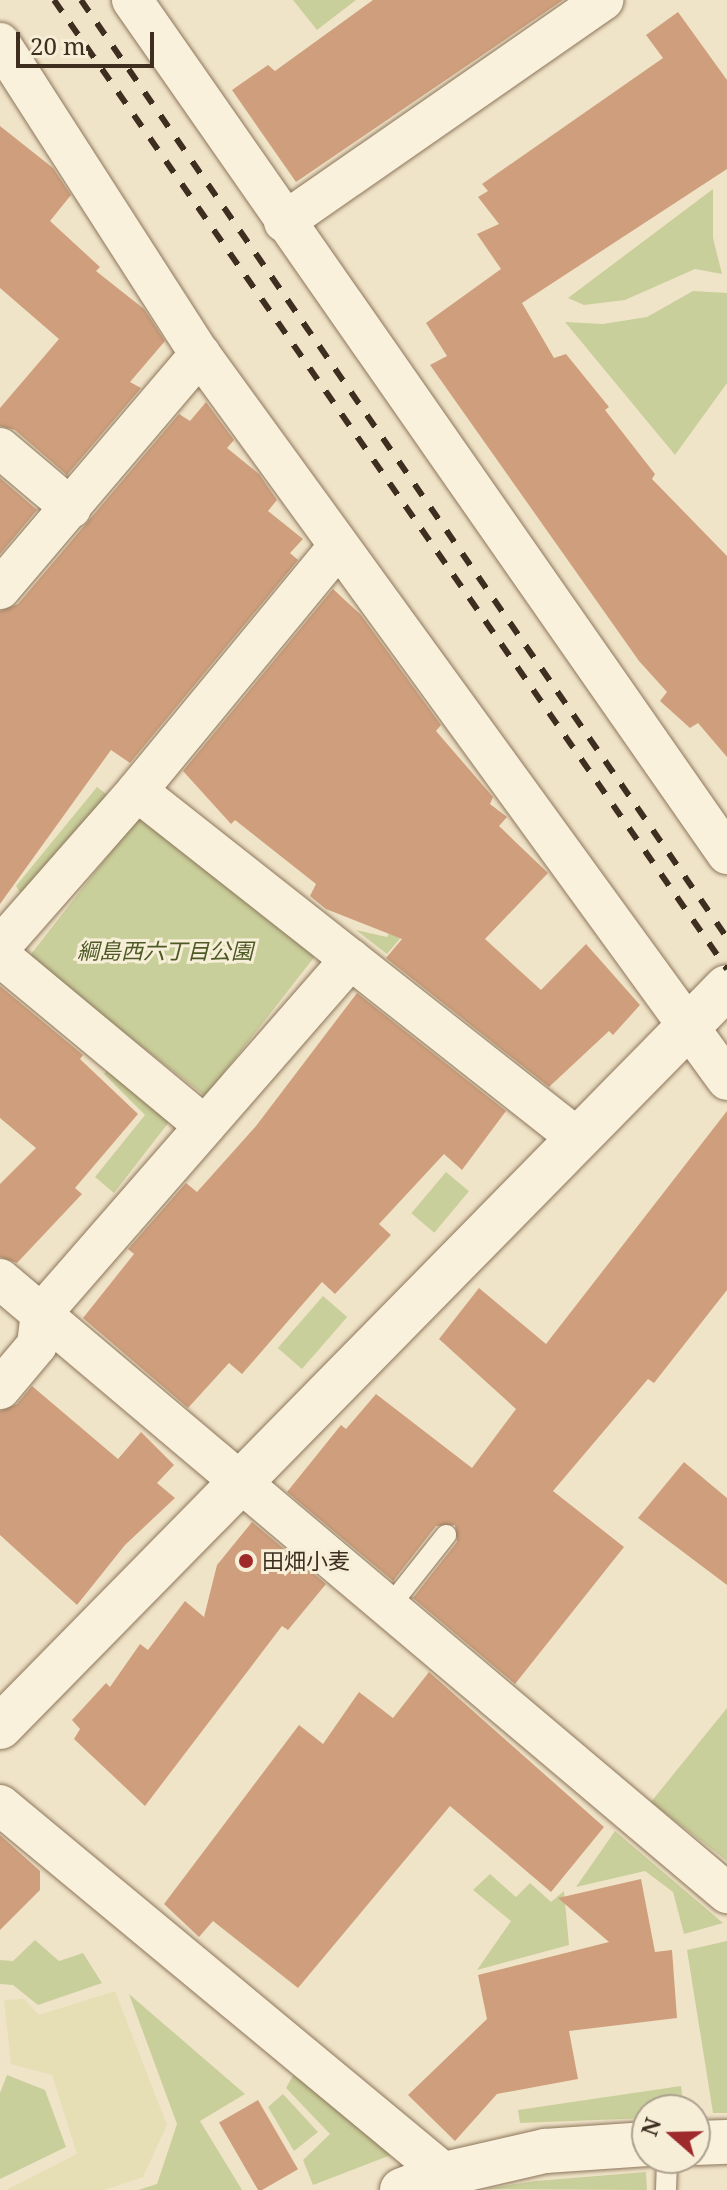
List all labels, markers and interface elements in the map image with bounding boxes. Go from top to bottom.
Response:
scale bar [20,16,158,66]
text: 20 m [30,29,86,62]
park label: 綱島西六丁目公園 [77,938,253,964]
place label: 田畑小麦 [262,1548,350,1574]
marker: 田畑小麦 [237,1552,255,1570]
north arrow [631,2094,711,2174]
text: N [633,2113,667,2140]

